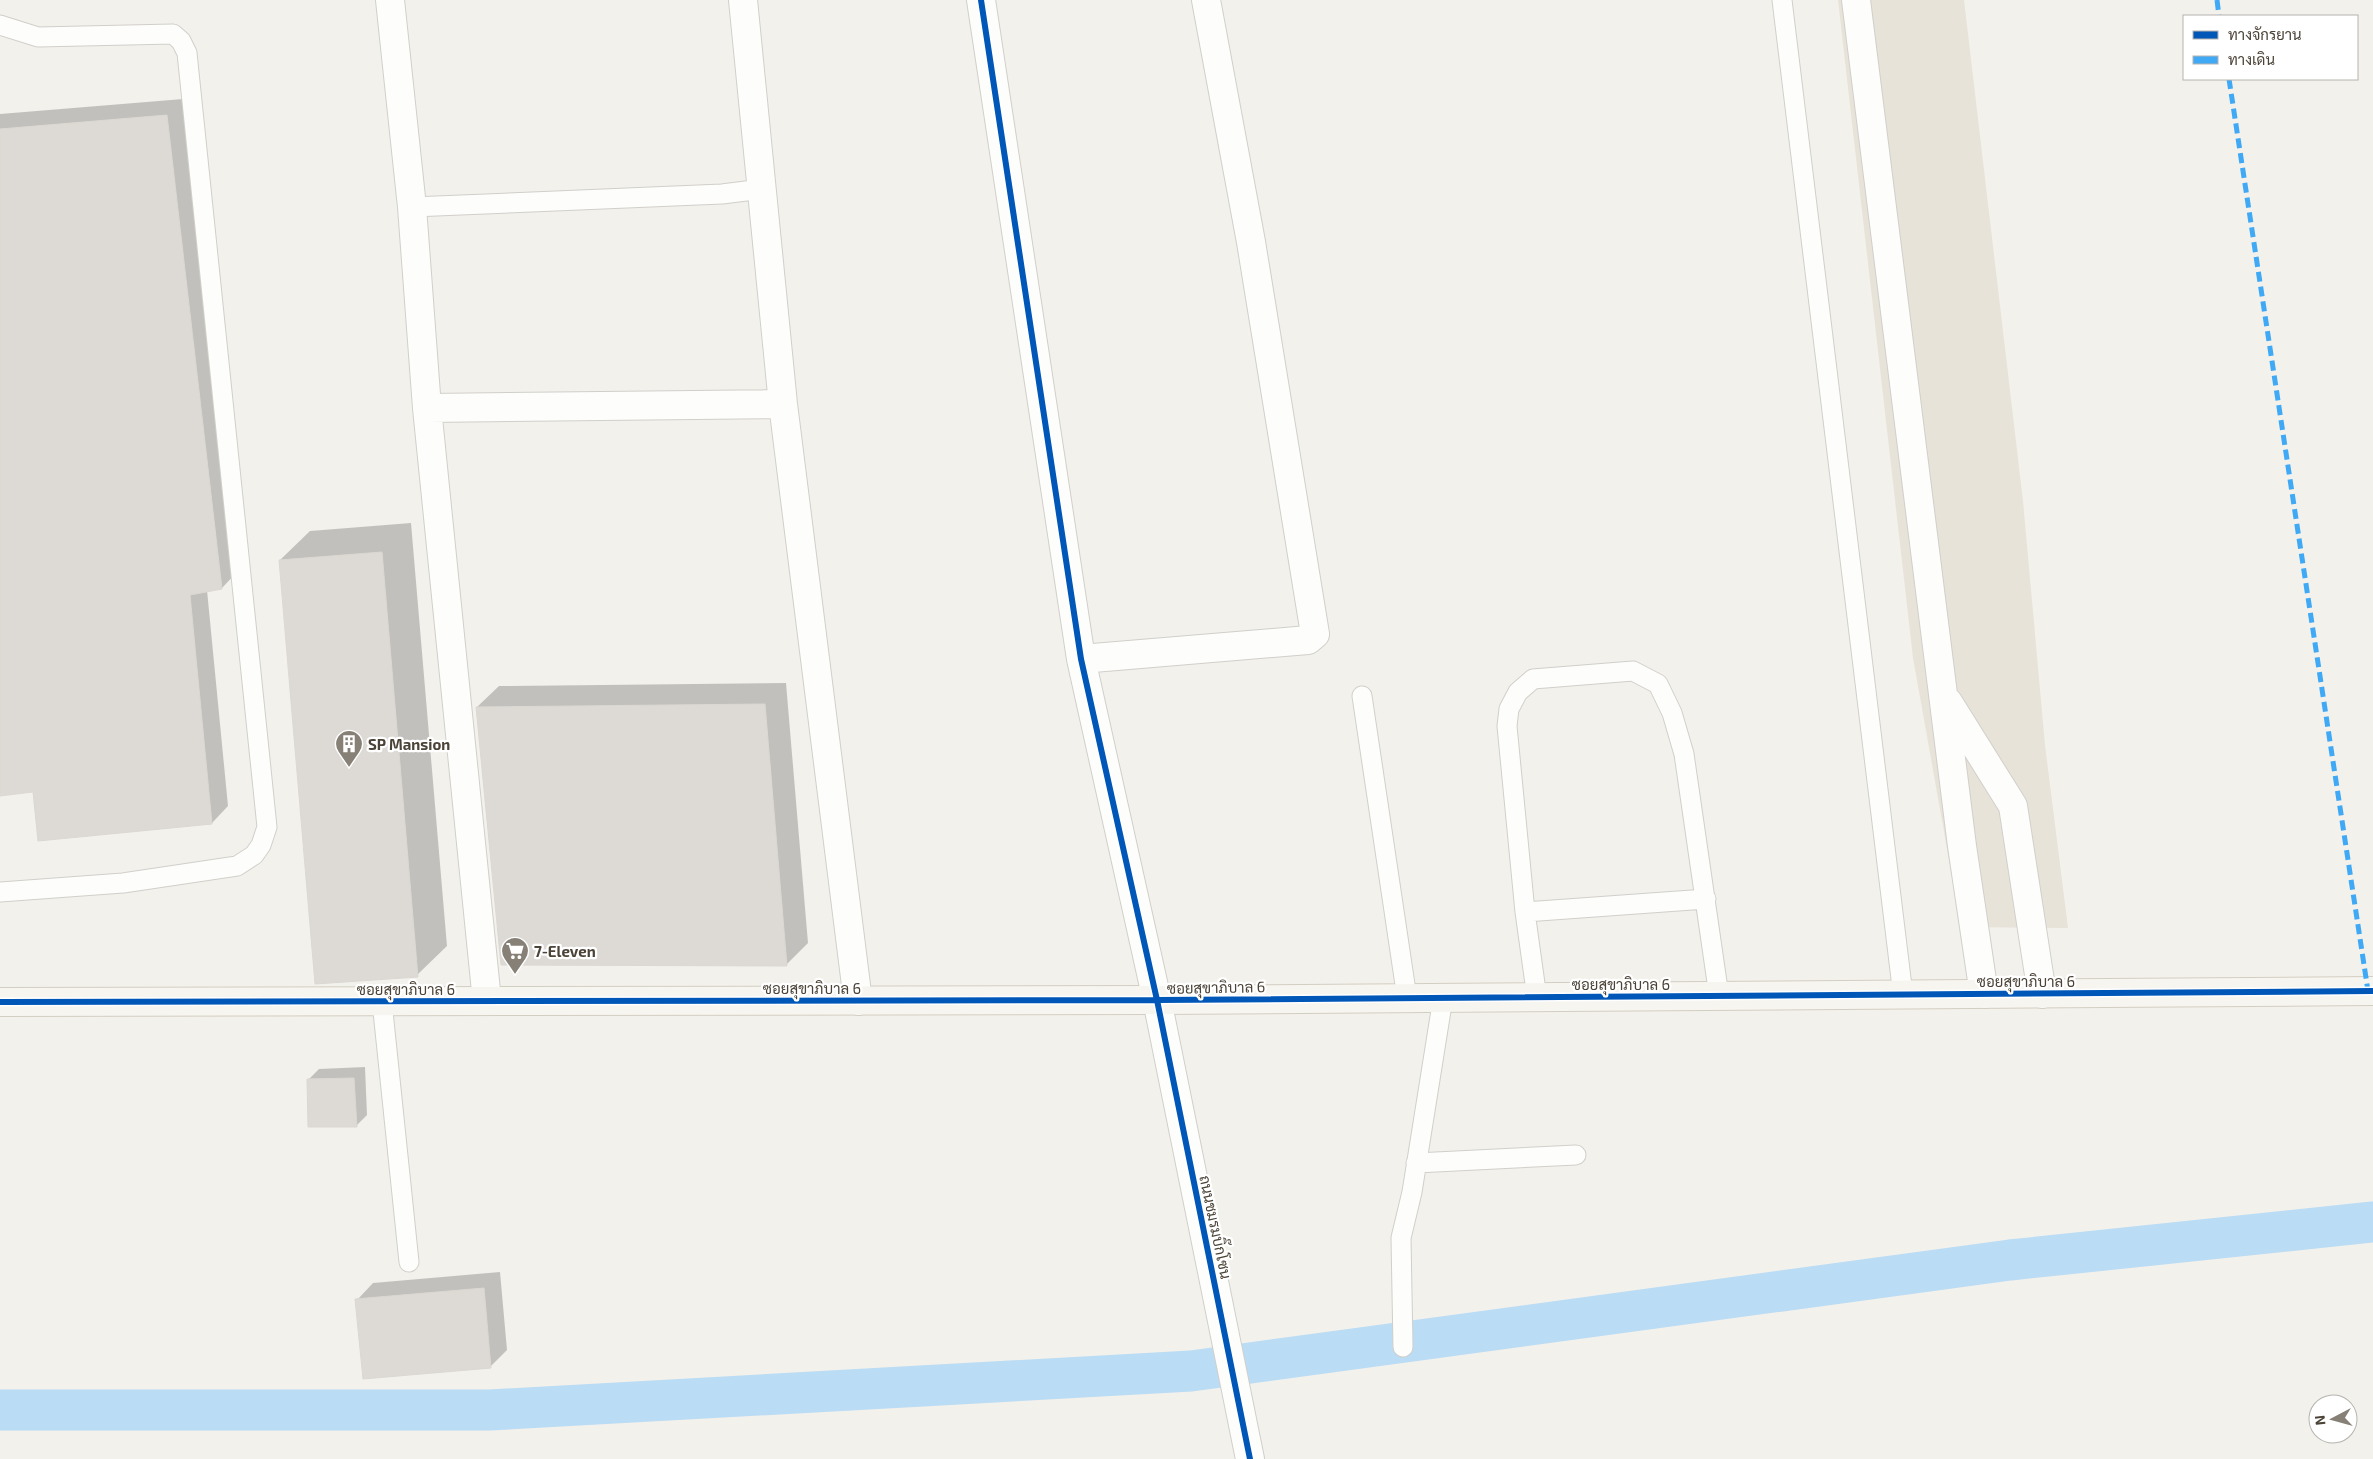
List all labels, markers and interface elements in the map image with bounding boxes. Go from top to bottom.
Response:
legend [2183,15,2358,80]
text: ทางจักรยาน [2228,25,2302,43]
text: ทางเดิน [2228,50,2275,68]
building icon: SP Mansion [334,729,364,768]
place label: SP Mansion [368,735,450,753]
supermarket icon: 7-Eleven [500,936,530,975]
place label: 7-Eleven [534,942,596,960]
street label: ซอยสุขาภิบาล 6 [1977,972,2075,993]
street label: ซอยสุขาภิบาล 6 [1572,975,1670,996]
street label: ซอยสุขาภิบาล 6 [1167,977,1265,1000]
street label: ซอยสุขาภิบาล 6 [763,979,861,1000]
street label: ซอยสุขาภิบาล 6 [357,980,455,1001]
street label: ถนนชมรมบิ๊กโซน [1196,1173,1240,1280]
north arrow [2308,1394,2358,1444]
text: N [2311,1414,2329,1426]

